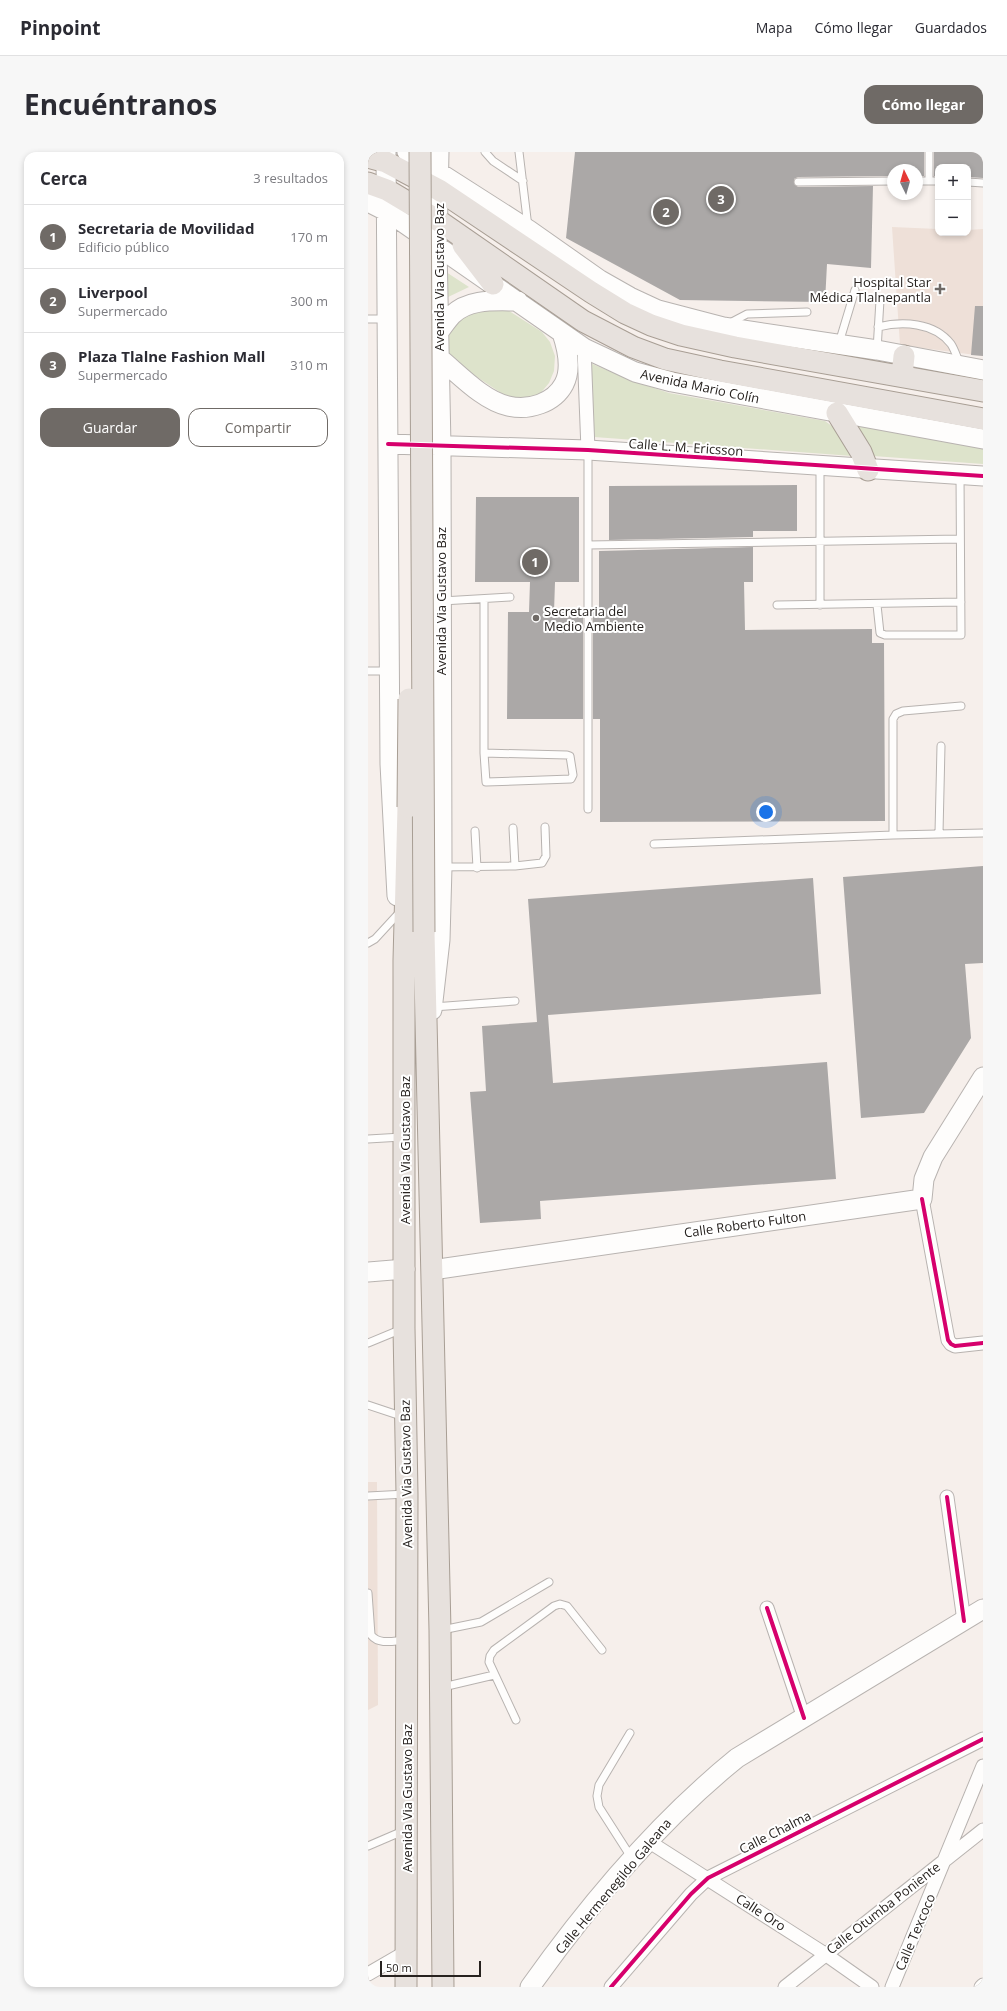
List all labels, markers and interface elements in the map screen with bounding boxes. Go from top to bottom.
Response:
text: Pinpoint [20,15,101,41]
text: Mapa [756,18,792,37]
text: Cómo llegar [814,18,893,37]
text: Guardados [915,18,987,37]
text: Encuéntranos [24,85,217,123]
button: Cómo llegar [864,85,983,124]
north arrow [887,164,923,200]
map controls [935,164,971,236]
button: + [935,164,971,200]
text: Cerca [40,167,88,190]
text: 3 resultados [253,169,328,187]
pin: 3 [708,184,734,214]
pin: 2 [653,197,679,227]
button: − [935,200,971,236]
street label: Avenida Via Gustavo Baz [430,203,448,351]
text: Secretaria de Movilidad [78,218,254,238]
text: 1 [49,228,57,246]
text: 170 m [290,228,328,246]
text: Edificio público [78,238,169,256]
place label: Hospital Star Médica Tlalnepantla [809,273,932,306]
text: Liverpool [78,282,148,302]
marker: Hospital Star Médica Tlalnepantla [934,283,946,295]
text: 2 [49,292,57,310]
text: 300 m [290,292,328,310]
text: Supermercado [78,302,168,320]
text: Plaza Tlalne Fashion Mall [78,346,265,366]
text: 3 [49,356,57,374]
text: 310 m [290,356,328,374]
street label: Avenida Mario Colín [639,365,761,407]
text: Supermercado [78,366,168,384]
button: Guardar [40,408,180,447]
button: Compartir [188,408,328,447]
street label: Calle L. M. Ericsson [628,434,744,460]
street label: Avenida Via Gustavo Baz [432,527,450,675]
pin: 1 [522,547,548,577]
place label: Secretaria del Medio Ambiente [544,602,644,635]
marker: Secretaria del Medio Ambiente [531,613,541,623]
your location [756,802,776,822]
street label: Avenida Via Gustavo Baz [396,1076,414,1224]
street label: Calle Roberto Fulton [683,1207,807,1241]
street label: Avenida Via Gustavo Baz [396,1400,416,1548]
street label: Avenida Via Gustavo Baz [398,1724,416,1872]
street label: Calle Chalma [736,1806,814,1858]
street label: Calle Hermenegildo Galeana [551,1814,675,1958]
street label: Calle Otumba Poniente [822,1858,944,1958]
street label: Calle Oro [733,1889,789,1935]
street label: Calle Texcoco [891,1891,939,1973]
scale bar [380,1959,481,1978]
text: 50 m [386,1960,412,1975]

